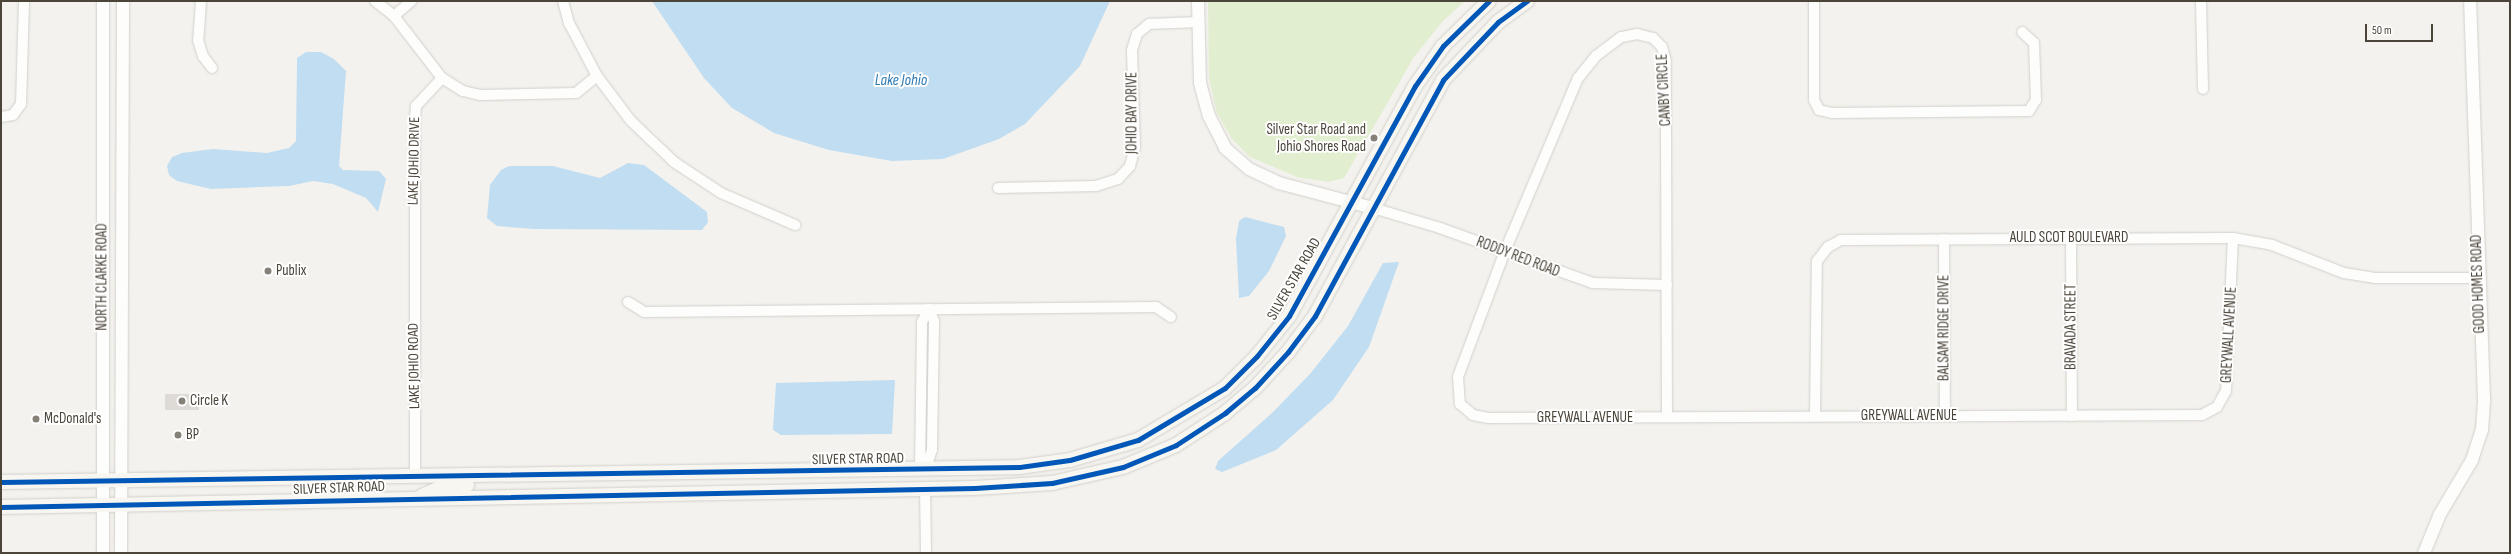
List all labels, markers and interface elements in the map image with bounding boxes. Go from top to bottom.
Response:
scale bar [2367,16,2435,42]
text: 50 m [2372,23,2392,38]
street label: CANBY CIRCLE [1653,53,1675,127]
water label: Lake Johio [875,71,927,91]
street label: JOHIO BAY DRIVE [1123,72,1141,154]
street label: LAKE JOHIO DRIVE [404,117,424,205]
place label: Silver Star Road and Johio Shores Road [1266,120,1366,155]
marker: Silver Star Road and Johio Shores Road [1369,133,1379,143]
street label: NORTH CLARKE ROAD [93,223,111,331]
street label: AULD SCOT BOULEVARD [2010,229,2128,247]
street label: RODDY RED ROAD [1474,233,1562,281]
street label: GOOD HOMES ROAD [2467,234,2489,334]
street label: SILVER STAR ROAD [1263,235,1325,323]
place label: Publix [276,262,306,280]
marker: Publix [263,266,273,276]
street label: BALSAM RIDGE DRIVE [1935,275,1953,381]
street label: BRAVADA STREET [2062,284,2080,370]
street label: GREYWALL AVENUE [2217,286,2241,384]
street label: LAKE JOHIO ROAD [404,323,424,409]
place label: Circle K [190,392,228,410]
marker: Circle K [177,396,187,406]
street label: GREYWALL AVENUE [1861,407,1957,425]
street label: GREYWALL AVENUE [1537,409,1633,427]
place label: McDonald's [44,410,101,428]
marker: McDonald's [31,414,41,424]
place label: BP [186,426,199,444]
marker: BP [173,430,183,440]
street label: SILVER STAR ROAD [812,449,904,469]
street label: SILVER STAR ROAD [293,477,385,499]

